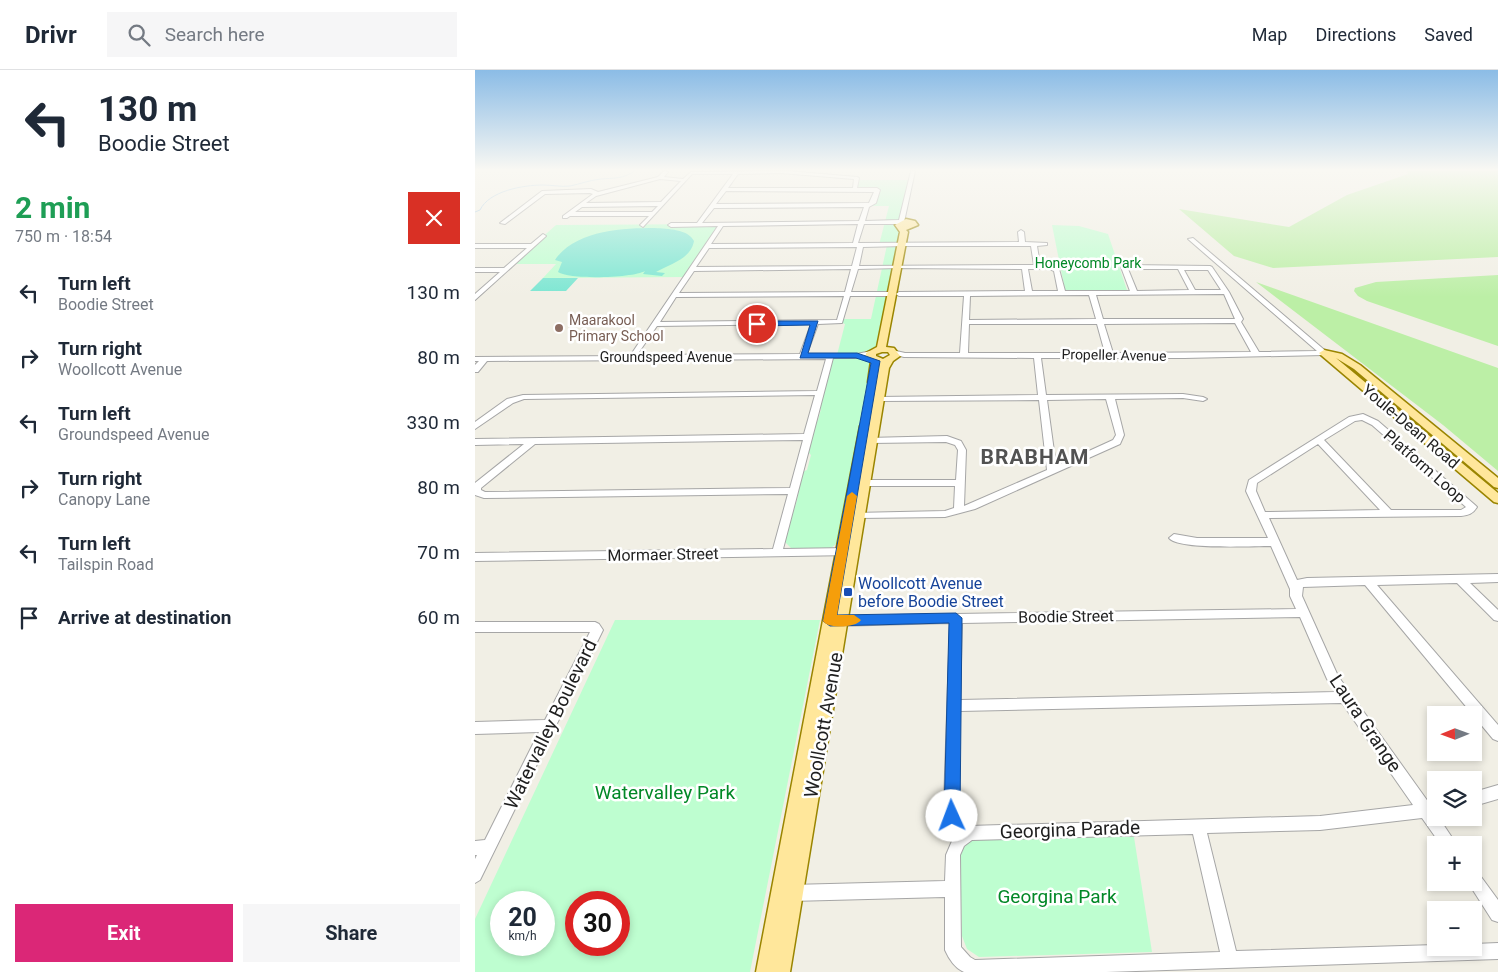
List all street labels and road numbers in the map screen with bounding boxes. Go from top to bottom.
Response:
street label: Propeller Avenue [1061,346,1167,364]
street label: Groundspeed Avenue [600,349,732,365]
street label: Youle-Dean Road [1358,380,1463,473]
street label: Platform Loop [1380,426,1469,507]
street label: Mormaer Street [607,544,719,565]
street label: Boodie Street [1018,606,1114,627]
street label: Watervalley Boulevard [499,636,602,813]
street label: Woollcott Avenue [799,650,848,800]
street label: Laura Grange [1325,670,1407,776]
street label: Georgina Parade [999,816,1141,843]

